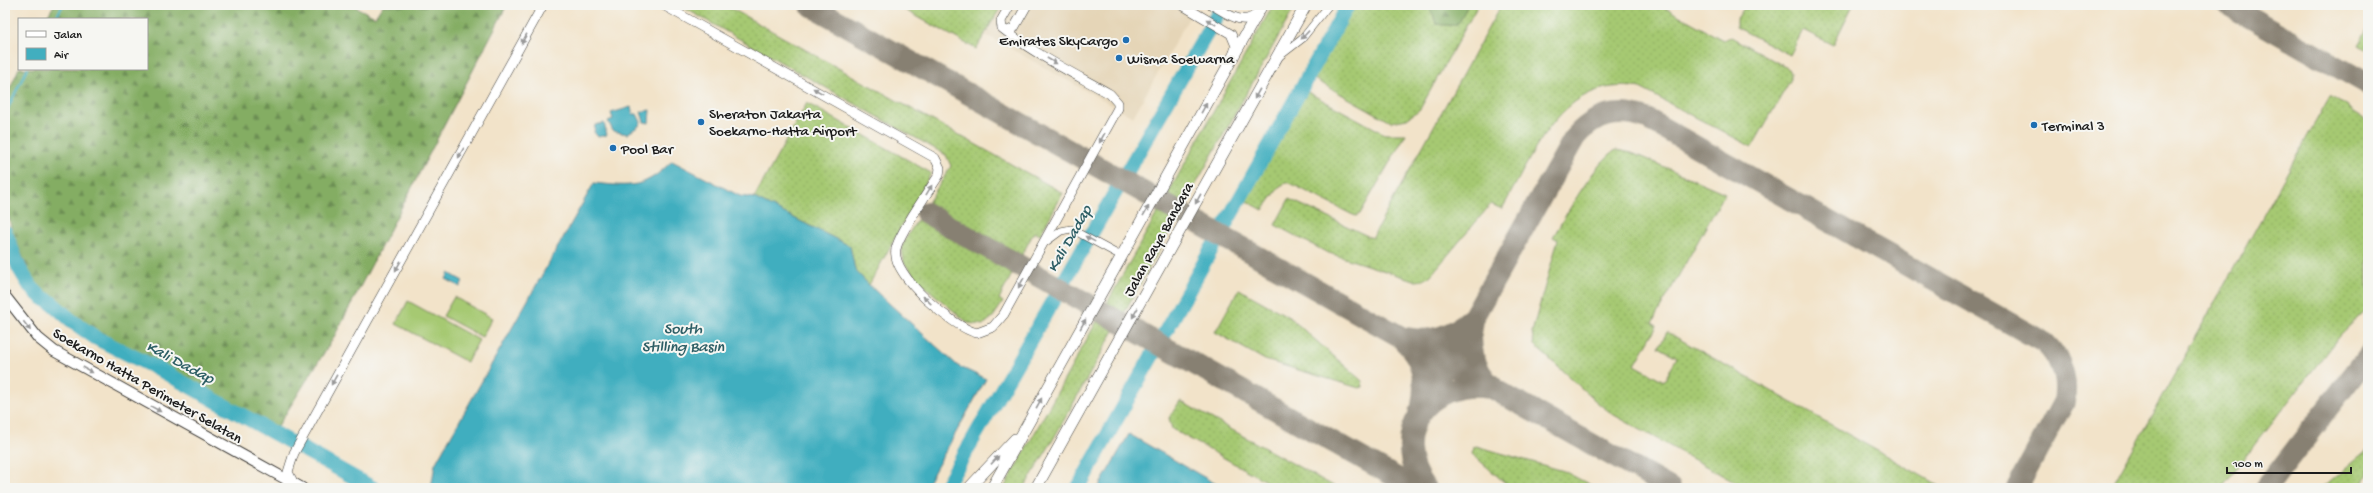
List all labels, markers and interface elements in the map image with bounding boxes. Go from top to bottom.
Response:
legend [18,18,148,70]
one-way arrow [1205,18,1217,25]
text: Jalan [54,29,82,43]
one-way arrow [1301,30,1310,39]
one-way arrow [521,33,528,45]
place label: Emirates SkyCargo [999,33,1118,51]
marker: Emirates SkyCargo [1121,35,1131,45]
text: Air [54,49,70,63]
place label: Wisma Soewarna [1127,51,1235,69]
marker: Wisma Soewarna [1114,53,1124,63]
one-way arrow [1046,58,1058,64]
one-way arrow [812,88,823,95]
one-way arrow [1253,88,1260,100]
one-way arrow [1201,102,1208,114]
place label: Sheraton Jakarta Soekarno-Hatta Airport [709,106,858,141]
marker: Sheraton Jakarta Soekarno-Hatta Airport [696,117,706,127]
place label: Terminal 3 [2041,118,2105,136]
marker: Terminal 3 [2029,120,2039,130]
one-way arrow [1099,132,1106,144]
place label: Pool Bar [620,141,675,159]
marker: Pool Bar [608,143,618,153]
one-way arrow [458,147,465,159]
street label: Jalan Raya Bandara [1121,179,1199,300]
one-way arrow [926,184,933,196]
one-way arrow [1195,193,1201,205]
water label: Kali Dadap [1044,202,1098,277]
one-way arrow [1143,205,1150,217]
one-way arrow [1085,235,1096,242]
one-way arrow [395,260,401,272]
one-way arrow [1017,277,1024,289]
one-way arrow [923,296,932,305]
one-way arrow [1131,307,1138,319]
one-way arrow [1079,319,1086,330]
one-way arrow [23,320,32,331]
water label: South Stilling Basin [642,321,725,358]
street label: Soekarno Hatta Perimeter Selatan [49,325,245,449]
water label: Kali Dadap [142,338,217,390]
one-way arrow [82,367,94,374]
one-way arrow [331,374,338,385]
one-way arrow [1036,397,1043,409]
one-way arrow [150,406,162,412]
scale bar [2227,449,2351,475]
one-way arrow [991,454,1000,465]
text: 100 m [2232,458,2263,472]

